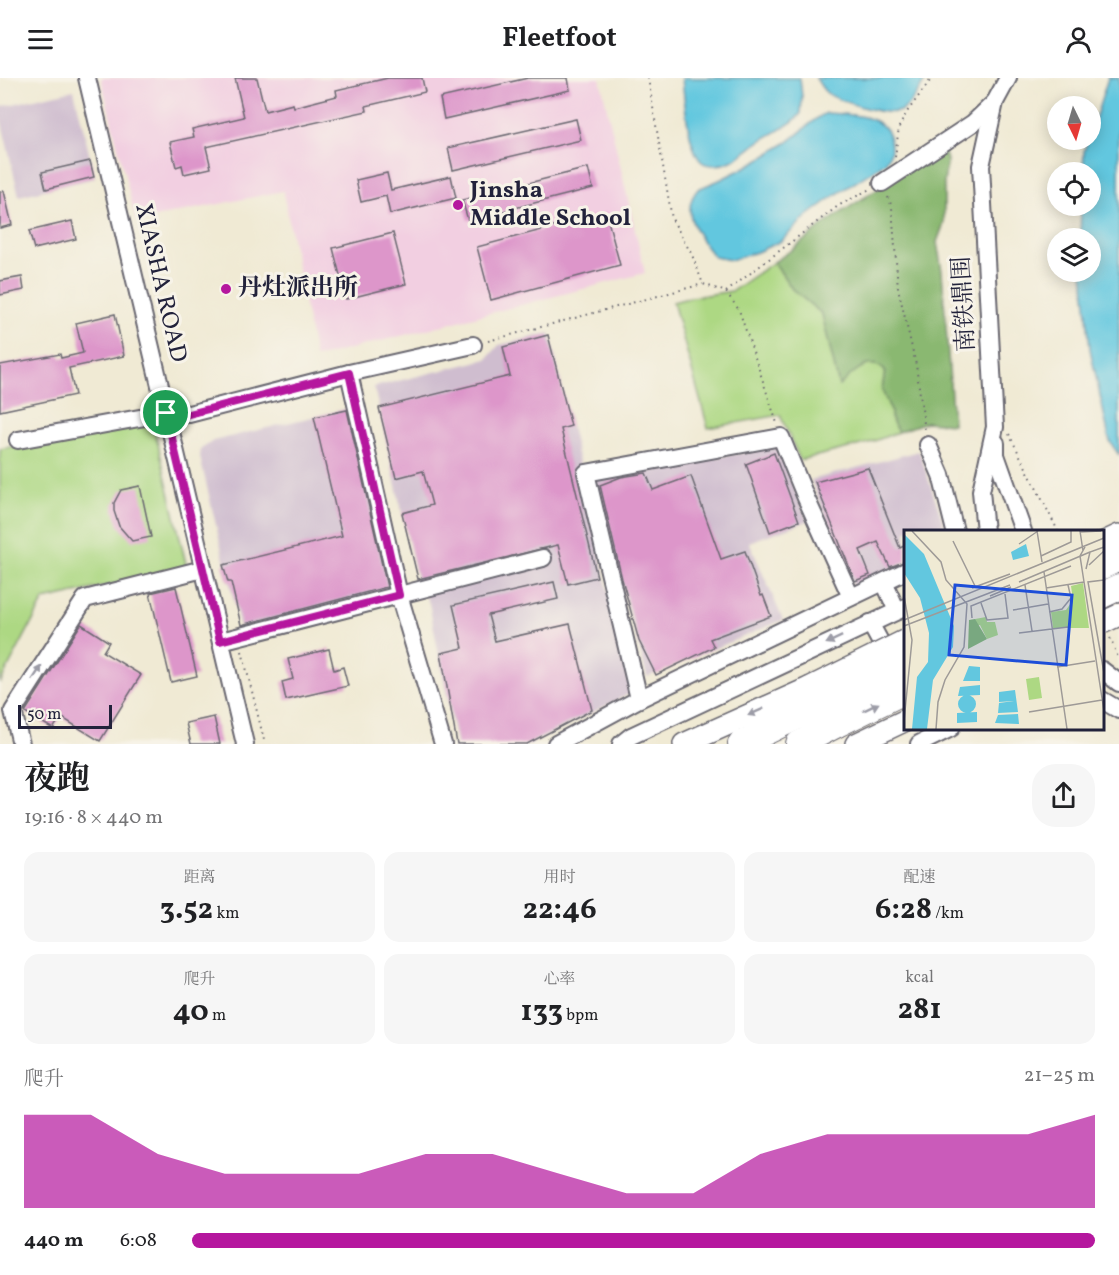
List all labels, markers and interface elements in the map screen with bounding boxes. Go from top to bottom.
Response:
text: Fleetfoot [502,20,617,58]
icon: menu [24,23,57,56]
icon: person [1062,23,1095,56]
north arrow [1047,96,1101,150]
map controls [1047,96,1101,282]
button: locate [1047,162,1101,216]
place label: Jinsha Middle School [469,174,631,236]
marker: Jinsha Middle School [451,198,465,212]
street label: XIASHA ROAD [125,200,195,366]
button: layers [1047,228,1101,282]
street label: 南铁鼎围 [946,255,984,353]
place label: 丹灶派出所 [238,272,358,306]
marker: 丹灶派出所 [219,282,233,296]
pin [140,387,191,438]
icon: arrive [149,396,182,429]
inset map [904,530,1104,729]
one-way arrow [825,635,842,644]
one-way arrow [31,665,42,681]
scale bar [18,702,112,730]
one-way arrow [863,703,880,712]
text: 50 m [27,704,61,726]
one-way arrow [747,707,765,717]
text: 夜跑 [24,758,90,804]
button: share [1032,764,1095,827]
text: 19:16 · 8 × 440 m [24,804,163,832]
text: 距离 [183,867,216,889]
text: 用时 [543,867,576,889]
text: 配速 [903,867,936,889]
text: 3.52 [160,889,213,931]
text: 22:46 [522,889,597,931]
text: 6:28 [875,889,932,931]
text: km [213,903,239,925]
text: /km [932,903,964,925]
text: kcal [905,967,934,989]
text: 爬升 [183,969,216,991]
text: 心率 [543,969,576,991]
text: 281 [897,989,942,1031]
text: 40 [173,991,209,1033]
text: 133 [521,991,563,1033]
text: m [209,1005,226,1027]
text: bpm [563,1005,598,1027]
text: 21–25 m [1024,1062,1095,1090]
text: 爬升 [24,1066,64,1094]
text: 440 m [24,1227,84,1255]
text: 6:08 [120,1227,157,1255]

